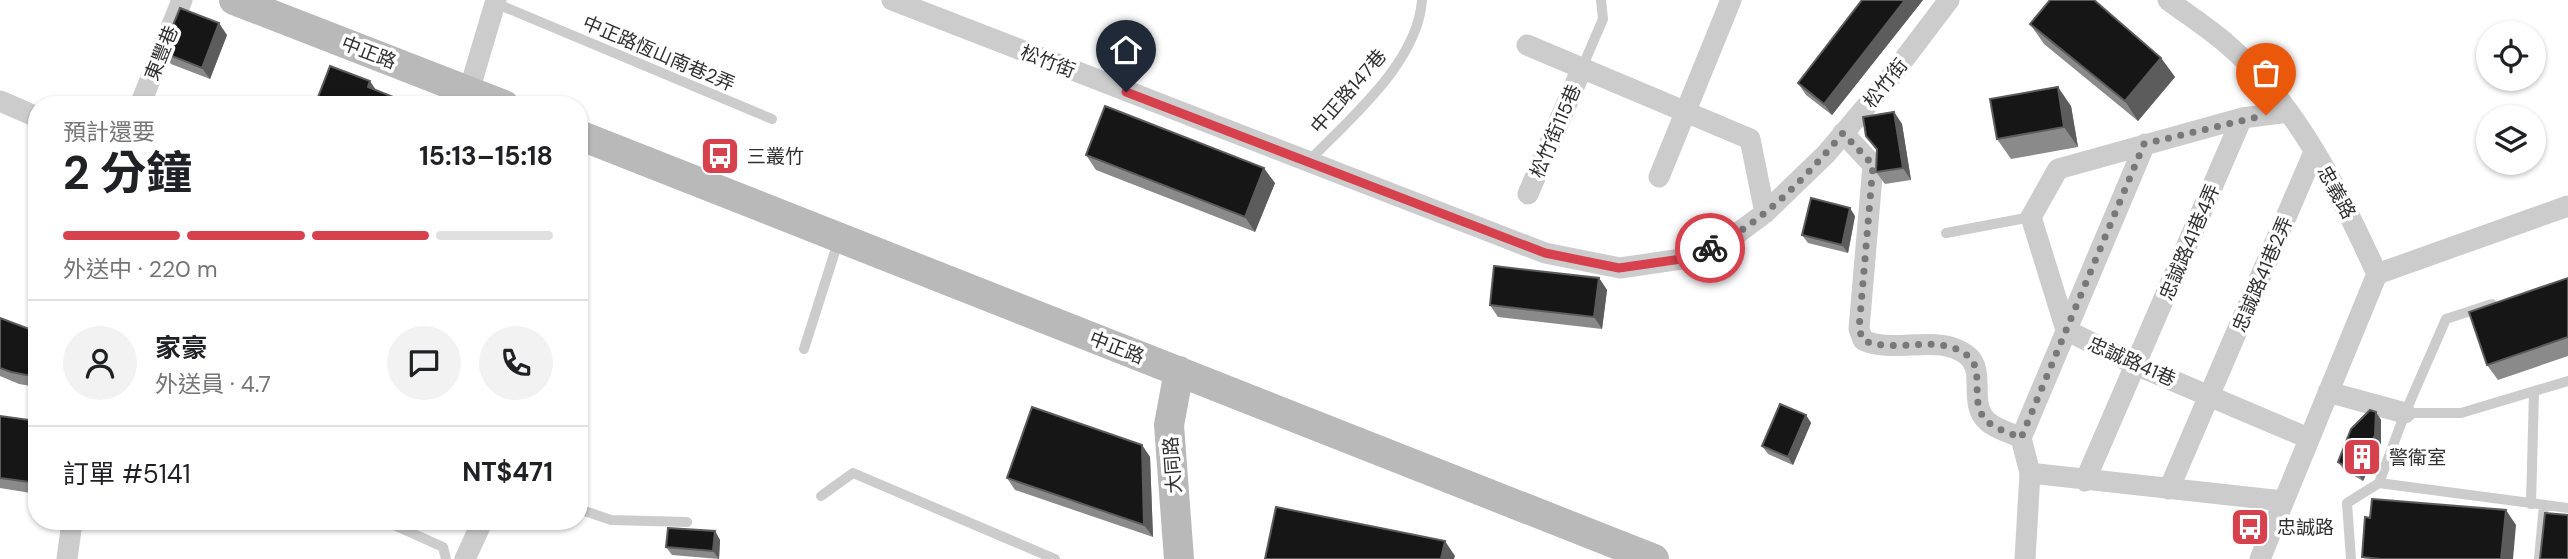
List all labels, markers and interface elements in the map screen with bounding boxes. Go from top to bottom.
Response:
street label: 中正路恆山南巷2弄 [579,10,739,97]
pin [1096,20,1156,92]
map controls [2476,21,2546,175]
button: locate [2476,21,2546,91]
street label: 東豐巷 [139,22,184,84]
street label: 中正路 [338,31,400,74]
icon: home [1107,31,1145,69]
street label: 松竹街 [1017,40,1079,83]
pin [2236,43,2296,115]
street label: 中正路147巷 [1305,44,1392,139]
street label: 松竹街 [1858,53,1913,113]
icon: bag [2247,54,2285,92]
street label: 松竹街115巷 [1525,81,1586,182]
button: layers [2476,105,2546,175]
text: 預計還要 [63,117,155,147]
bus stop icon: 三叢竹 [699,135,741,177]
text: 15:13–15:18 [419,139,553,173]
text: 2 分鐘 [63,143,192,203]
place label: 三叢竹 [747,144,804,169]
street label: 忠義路 [2312,161,2361,223]
street label: 忠誠路41巷4弄 [2154,180,2225,304]
courier [1675,213,1745,283]
street label: 忠誠路41巷2弄 [2227,213,2298,336]
icon: bike [1691,229,1729,267]
text: 外送中 · 220 m [63,254,217,284]
button: person [63,326,137,400]
button: chat [387,326,461,400]
button: phone [479,326,553,400]
street label: 中正路 [1086,326,1148,369]
text: 家豪 [155,331,207,365]
street label: 忠誠路41巷 [2084,331,2180,392]
text: 外送員 · 4.7 [155,369,271,399]
street label: 大同路 [1158,436,1187,494]
building icon: 警衛室 [2341,436,2383,478]
place label: 警衛室 [2389,445,2446,470]
text: NT$471 [462,455,553,489]
text: 訂單 #5141 [63,457,191,491]
bus stop icon: 忠誠路 [2229,506,2271,548]
place label: 忠誠路 [2277,515,2334,540]

